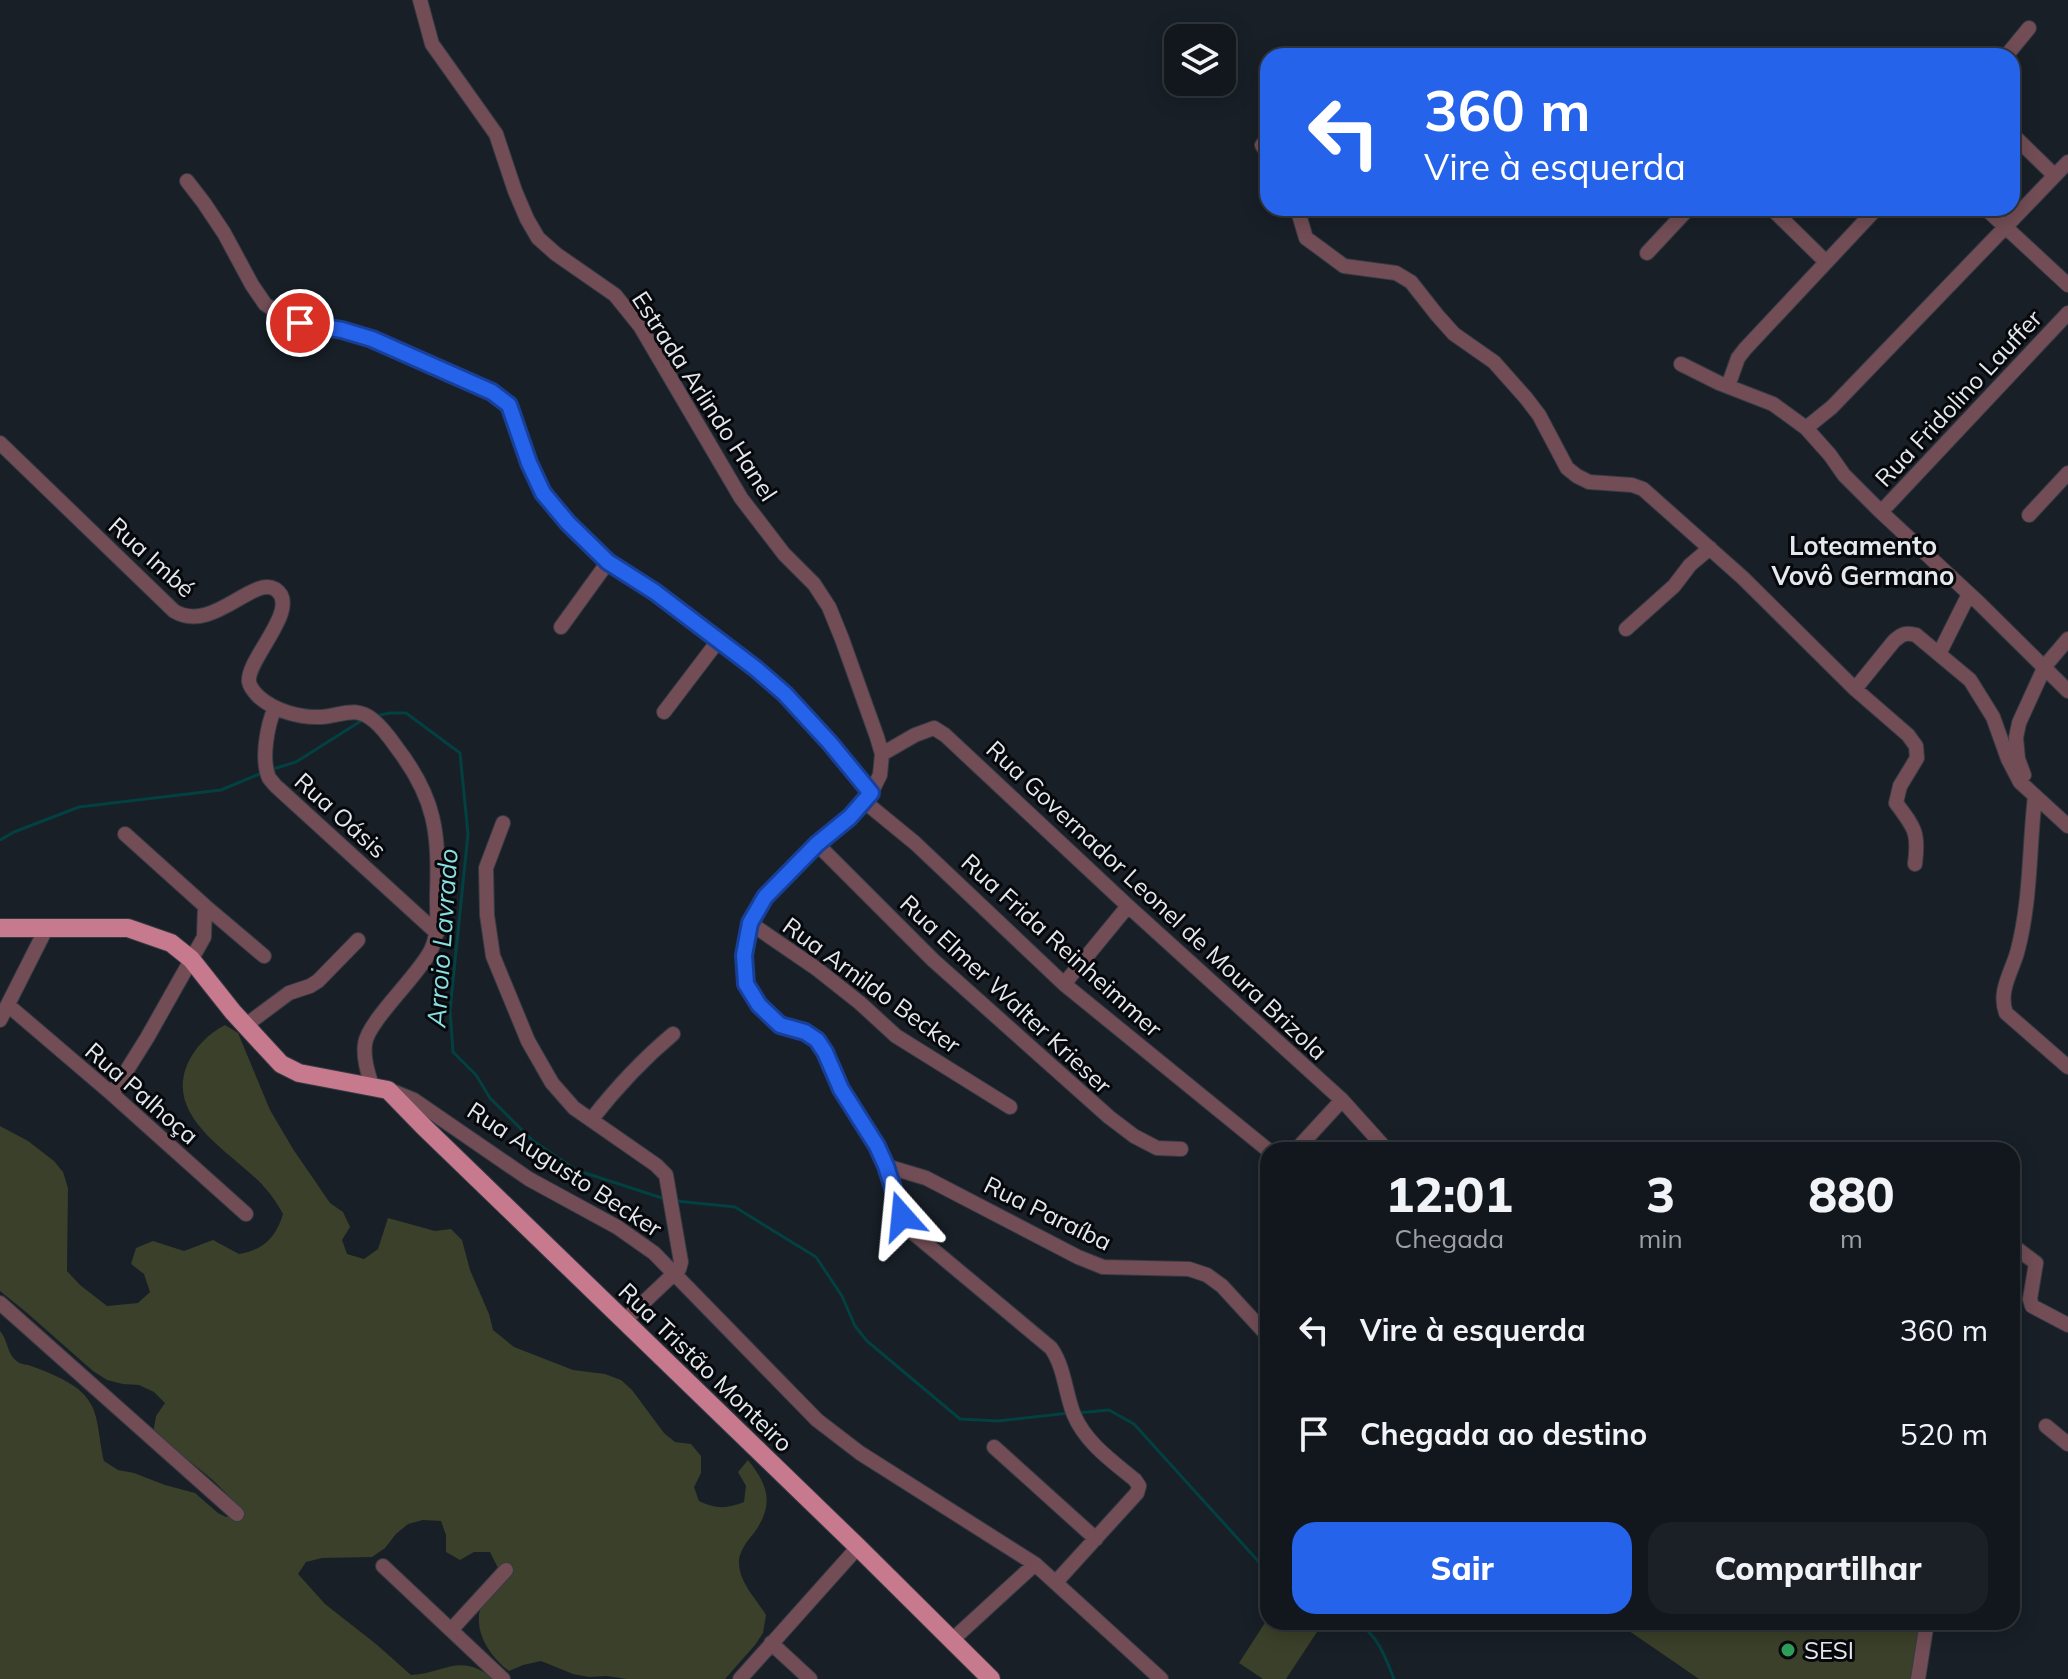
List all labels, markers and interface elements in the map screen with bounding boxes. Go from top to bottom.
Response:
map controls [1164,24,1236,96]
button: layers [1164,24,1236,96]
text: 360 m [1424,75,1591,145]
icon: left [1292,80,1396,184]
text: Vire à esquerda [1424,144,1686,189]
street label: Estrada Arlindo Hanel [626,286,784,506]
pin [266,289,334,357]
icon: arrive [278,301,322,345]
street label: Rua Fridolino Lauffer [1868,303,2048,493]
street label: Rua Imbé [103,510,201,604]
district label: Loteamento Vovô Germano [1771,529,1954,592]
street label: Rua Governador Leonel de Moura Brizola [980,734,1334,1066]
street label: Rua Oásis [289,766,393,864]
water label: Arroio Lavrado [419,847,465,1030]
street label: Rua Frida Reinheimmer [955,847,1169,1043]
street label: Rua Elmer Walter Krieser [894,888,1118,1100]
street label: Rua Arnildo Becker [777,910,967,1060]
street label: Rua Palhoça [79,1036,205,1150]
street label: Rua Augusto Becker [462,1095,668,1243]
text: 12:01 [1385,1164,1513,1224]
text: 3 [1646,1164,1675,1224]
text: 880 [1808,1164,1895,1224]
street label: Rua Paraíba [979,1169,1117,1257]
position arrow [860,1174,944,1258]
text: Chegada [1394,1222,1504,1255]
text: min [1639,1222,1683,1255]
text: m [1840,1222,1863,1255]
street label: Rua Tristão Monteiro [613,1276,799,1458]
icon: left [1292,1308,1336,1352]
text: Vire à esquerda [1360,1311,1586,1349]
text: 360 m [1900,1311,1988,1349]
icon: arrive [1292,1412,1336,1456]
text: Chegada ao destino [1360,1415,1647,1453]
text: 520 m [1900,1415,1988,1453]
button: Sair [1292,1522,1632,1614]
button: Compartilhar [1648,1522,1988,1614]
place label: SESI [1804,1635,1854,1665]
marker: SESI [1779,1641,1797,1659]

